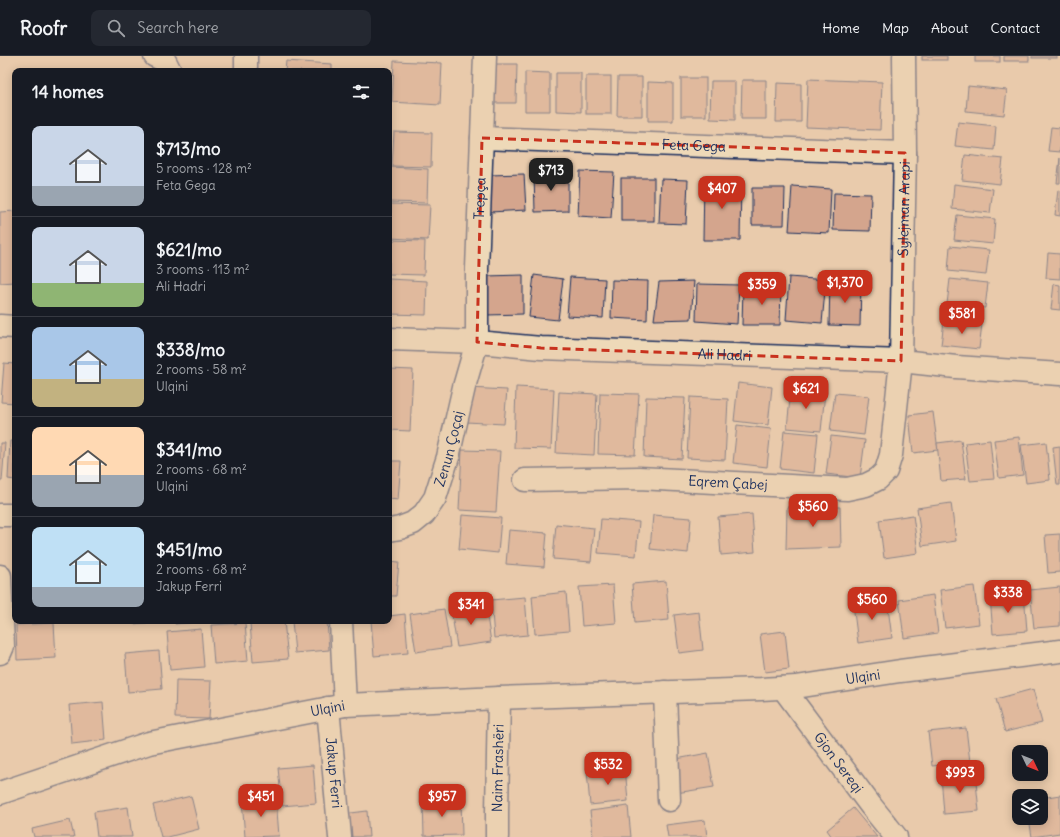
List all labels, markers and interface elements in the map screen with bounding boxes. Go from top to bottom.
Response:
search box [91,10,371,46]
text: Roofr [20,16,67,40]
icon: search [105,17,127,39]
text: Search here [137,18,218,37]
text: Home [822,19,860,37]
text: Map [882,19,909,37]
text: About [931,19,969,37]
text: Contact [991,19,1040,37]
text: 14 homes [32,81,104,103]
icon: filters [350,81,372,103]
street label: Feta Gega [661,135,726,156]
text: $713/mo [156,138,221,160]
icon: home [64,142,112,190]
pin: $713 [527,158,575,192]
text: 5 rooms · 128 m² [156,160,252,177]
street label: Sylejman Arapi [894,161,914,256]
text: $713 [538,162,564,179]
pin: $407 [698,176,746,210]
text: Feta Gega [156,177,216,194]
street label: Trepça [470,177,489,220]
text: $407 [707,180,737,197]
text: $621/mo [156,239,222,261]
icon: home [64,243,112,291]
text: 3 rooms · 113 m² [156,261,250,278]
pin: $1,370 [812,270,878,304]
pin: $359 [738,272,786,306]
text: $1,370 [826,274,864,291]
text: $359 [747,276,777,293]
text: Ali Hadri [156,278,206,295]
pin: $581 [938,301,986,335]
text: $581 [948,305,976,322]
text: $338/mo [156,339,225,361]
icon: home [64,343,112,391]
street label: Ali Hadri [697,345,752,365]
text: 2 rooms · 58 m² [156,361,247,378]
pin: $621 [782,376,830,410]
text: Ulqini [156,378,188,395]
text: $621 [793,380,820,397]
street label: Zenun Çoçaj [430,409,467,489]
text: $341/mo [156,439,222,461]
icon: home [64,443,112,491]
text: 2 rooms · 68 m² [156,461,247,478]
street label: Eqrem Çabej [688,472,768,494]
text: Ulqini [156,478,188,495]
pin: $560 [789,494,837,528]
text: $560 [798,498,828,515]
text: $451/mo [156,539,222,561]
icon: home [64,543,112,591]
text: 2 rooms · 68 m² [156,561,247,578]
text: Jakup Ferri [156,578,222,595]
pin: $338 [984,580,1032,614]
text: $338 [993,584,1023,601]
pin: $560 [848,587,896,621]
text: $560 [857,591,887,608]
pin: $341 [447,592,495,626]
text: $341 [457,596,485,613]
street label: Ulqini [844,665,882,688]
street label: Ulqini [309,696,346,721]
street label: Naim Frashëri [488,724,508,812]
street label: Gjon Sereqi [810,728,867,797]
street label: Jakup Ferri [322,737,346,809]
north arrow [1012,745,1048,781]
map controls [1012,745,1048,825]
pin: $532 [584,752,632,786]
text: $532 [593,756,623,773]
pin: $993 [936,760,984,794]
text: $993 [945,764,975,781]
pin: $451 [237,784,285,818]
pin: $957 [418,784,466,818]
text: $451 [247,788,275,805]
text: $957 [428,788,456,805]
button: layers [1012,789,1048,825]

